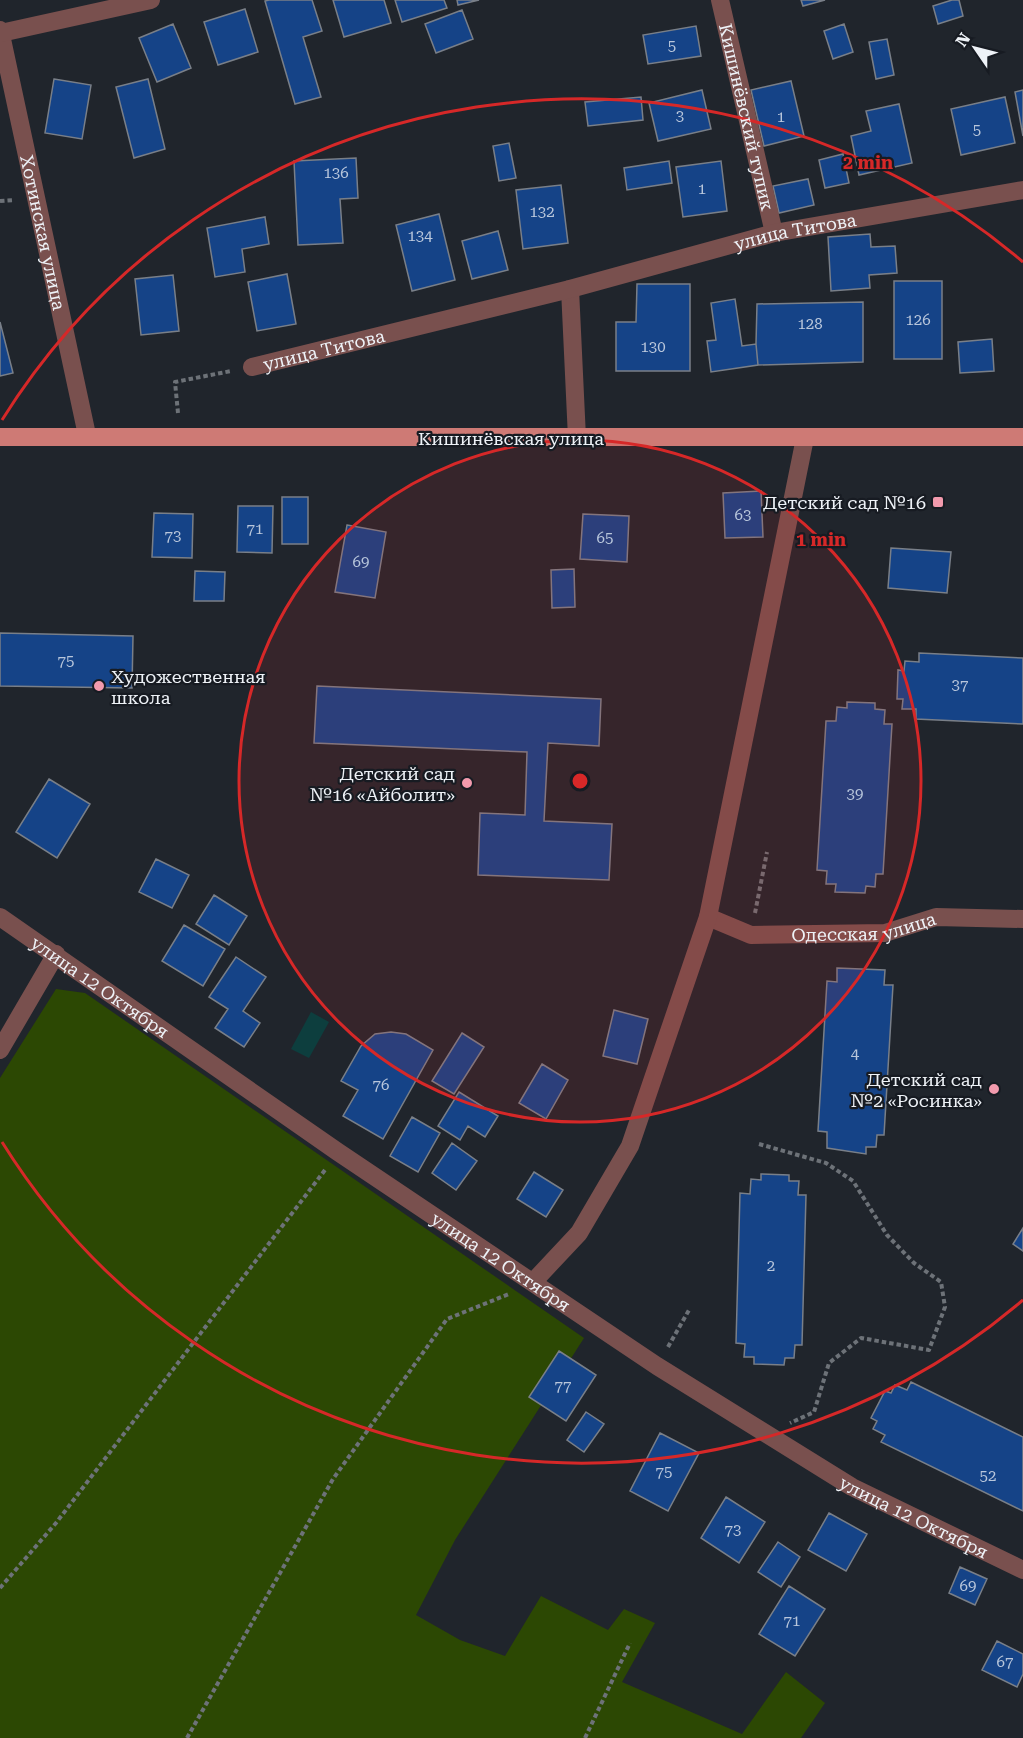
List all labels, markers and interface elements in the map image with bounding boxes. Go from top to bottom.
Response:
north arrow [945,18,1005,78]
street label: Кишинёвский тупик [715,21,779,213]
text: N [952,29,974,50]
house number: 5 [668,37,676,55]
house number: 3 [676,107,684,125]
house number: 1 [777,108,785,126]
house number: 5 [973,121,981,139]
text: 2 min [843,152,893,173]
street label: Хотинская улица [17,153,70,312]
house number: 136 [323,164,349,182]
house number: 1 [698,180,706,198]
house number: 132 [529,203,555,221]
street label: улица Титова [731,208,858,254]
house number: 134 [407,227,433,245]
house number: 126 [905,311,931,329]
house number: 128 [797,315,823,333]
street label: улица Титова [261,324,387,374]
house number: 130 [640,338,666,356]
street label: Кишинёвская улица [418,428,604,449]
place label: Детский сад №16 [763,492,926,513]
marker: Детский сад №16 [931,495,945,509]
house number: 63 [735,506,751,524]
house number: 71 [247,520,263,538]
house number: 73 [165,527,181,545]
house number: 65 [597,529,613,547]
text: 1 min [796,529,846,550]
house number: 69 [353,553,369,571]
house number: 75 [58,652,74,670]
place label: Художественная школа [111,666,266,708]
house number: 37 [952,676,968,694]
marker: Художественная школа [92,679,106,693]
place label: Детский сад №16 «Айболит» [309,763,455,805]
centre of rings [570,771,590,791]
marker: Детский сад №16 «Айболит» [460,776,474,790]
house number: 39 [847,785,863,803]
street label: Одесская улица [791,907,938,945]
street label: улица 12 Октября [27,931,173,1042]
house number: 4 [851,1045,860,1063]
place label: Детский сад №2 «Росинка» [850,1069,982,1111]
house number: 76 [373,1076,389,1094]
marker: Детский сад №2 «Росинка» [987,1082,1001,1096]
street label: улица 12 Октября [428,1207,575,1316]
house number: 2 [767,1257,775,1275]
house number: 77 [555,1377,571,1395]
house number: 75 [656,1463,672,1481]
house number: 52 [980,1467,996,1485]
street label: улица 12 Октября [836,1471,992,1562]
house number: 73 [725,1521,741,1539]
house number: 69 [960,1577,976,1595]
house number: 71 [784,1612,800,1630]
house number: 67 [997,1653,1013,1671]

